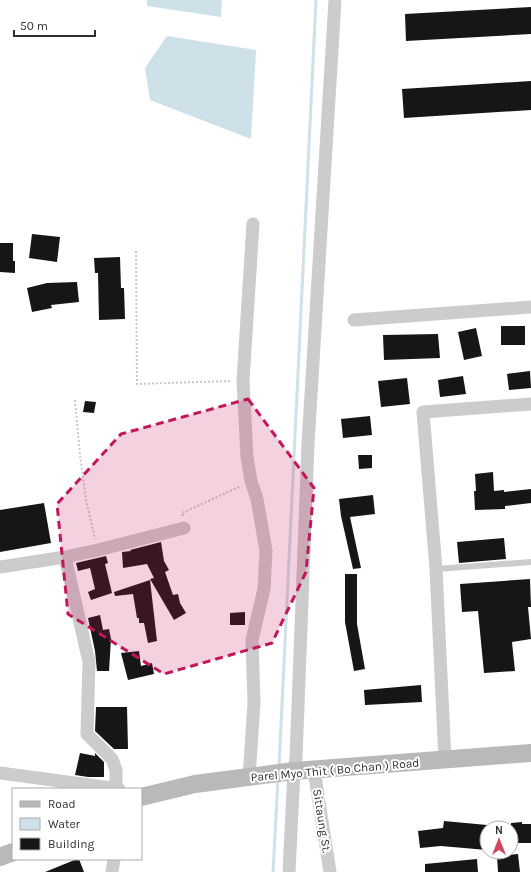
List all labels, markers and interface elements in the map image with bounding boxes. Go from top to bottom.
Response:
scale bar [14,12,95,38]
text: 50 m [20,19,48,33]
street label: Parel Myo Thit ( Bo Chan ) Road [250,756,420,784]
legend [12,788,142,860]
street label: Sittaung St. [310,788,334,854]
text: Road [48,797,76,811]
text: Water [48,817,81,831]
north arrow [479,820,519,860]
text: N [495,824,503,837]
text: Building [48,837,95,851]

